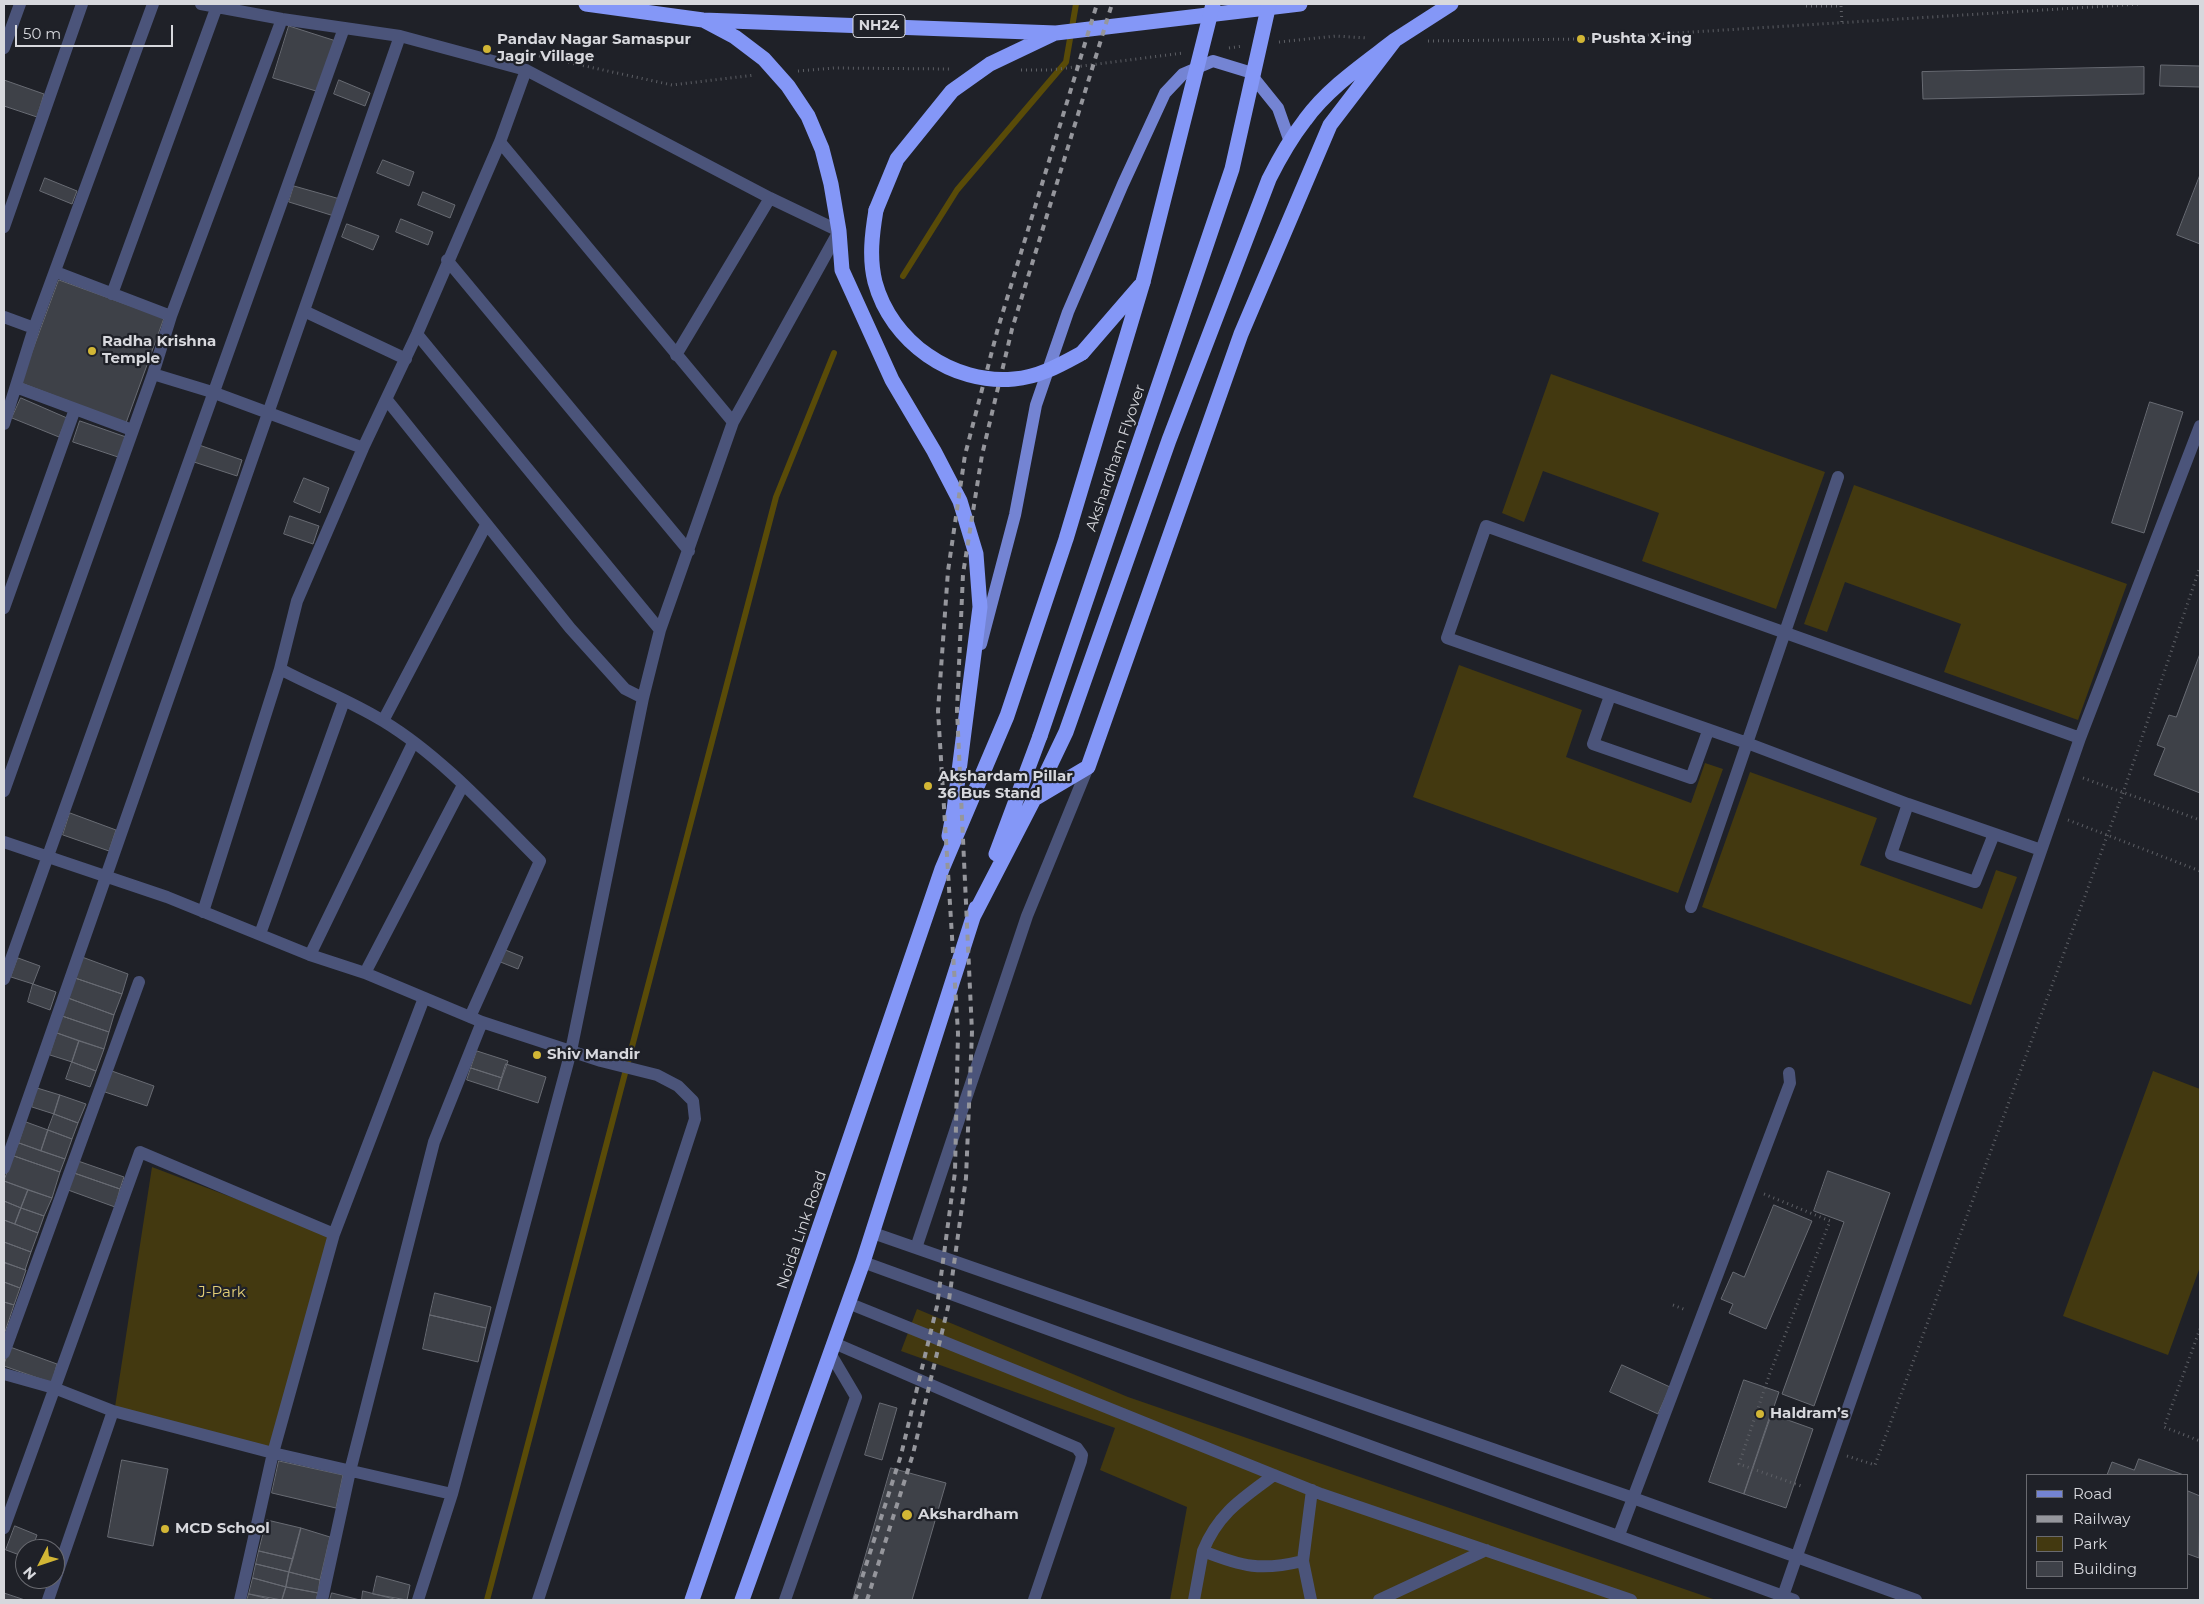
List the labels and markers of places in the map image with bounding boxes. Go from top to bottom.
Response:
place label: Pushta X-ing [1591,30,1692,48]
place label: Pandav Nagar Samaspur Jagir Village [497,31,691,66]
marker: Pushta X-ing [1575,33,1587,45]
marker: Pandav Nagar Samaspur Jagir Village [481,43,493,55]
place label: Radha Krishna Temple [102,333,216,368]
marker: Radha Krishna Temple [86,345,98,357]
place label: Akshardam Pillar 36 Bus Stand [938,768,1073,803]
marker: Akshardam Pillar 36 Bus Stand [922,780,934,792]
place label: Shiv Mandir [547,1046,640,1064]
marker: Shiv Mandir [531,1049,543,1061]
place label: Haldram’s [1770,1405,1849,1423]
marker: Haldram’s [1754,1408,1766,1420]
place label: Akshardham [918,1506,1019,1524]
marker: Akshardham [900,1508,914,1522]
place label: MCD School [175,1520,270,1538]
marker: MCD School [159,1523,171,1535]

